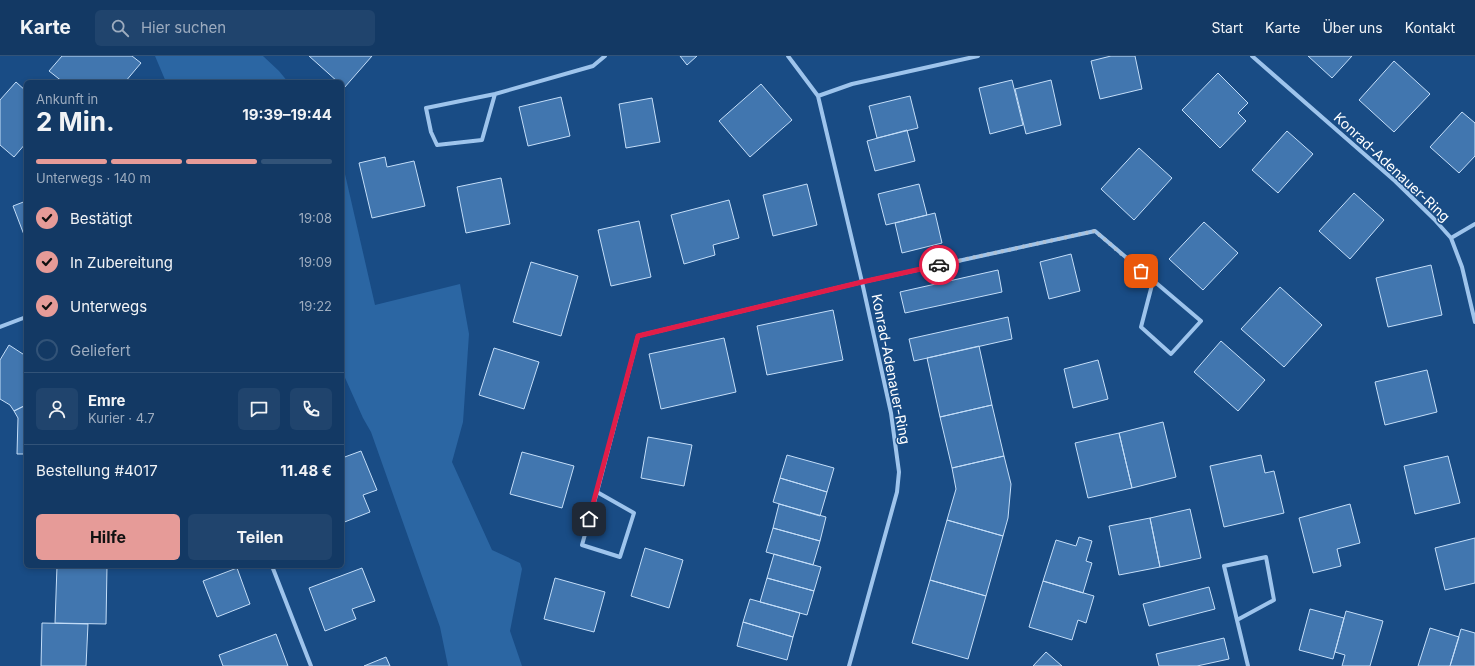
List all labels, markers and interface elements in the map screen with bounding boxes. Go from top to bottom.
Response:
search box [95,10,375,46]
text: Karte [20,16,71,39]
icon: search [109,17,131,39]
text: Hier suchen [141,18,226,37]
text: Start [1211,19,1243,36]
text: Karte [1265,19,1300,36]
text: Über uns [1322,19,1383,36]
text: Kontakt [1405,19,1455,36]
text: Ankunft in [36,91,98,107]
text: 19:39–19:44 [242,105,332,124]
text: 2 Min. [36,106,115,137]
street label: Konrad-Adenauer-Ring [1331,108,1454,225]
text: Unterwegs · 140 m [36,170,151,186]
icon: check [36,207,58,229]
text: Bestätigt [70,209,133,228]
text: 19:08 [299,210,332,226]
courier [919,245,959,285]
icon: check [36,251,58,273]
text: In Zubereitung [70,253,173,272]
text: 19:09 [299,254,332,270]
icon: car [928,254,950,276]
pin [1124,254,1158,288]
icon: bag [1130,260,1152,282]
street label: Konrad-Adenauer-Ring [869,292,914,445]
icon: check [36,295,58,317]
text: Unterwegs [70,297,147,316]
text: 19:22 [299,298,332,314]
text: Geliefert [70,341,131,360]
button: person [36,388,78,430]
button: chat [238,388,280,430]
button: phone [290,388,332,430]
text: Emre [88,391,125,410]
text: Kurier · 4.7 [88,410,155,426]
text: Bestellung #4017 [36,461,158,480]
text: 11.48 € [280,461,332,480]
pin [572,502,606,536]
icon: home [578,508,600,530]
button: Hilfe [36,514,180,560]
button: Teilen [188,514,332,560]

